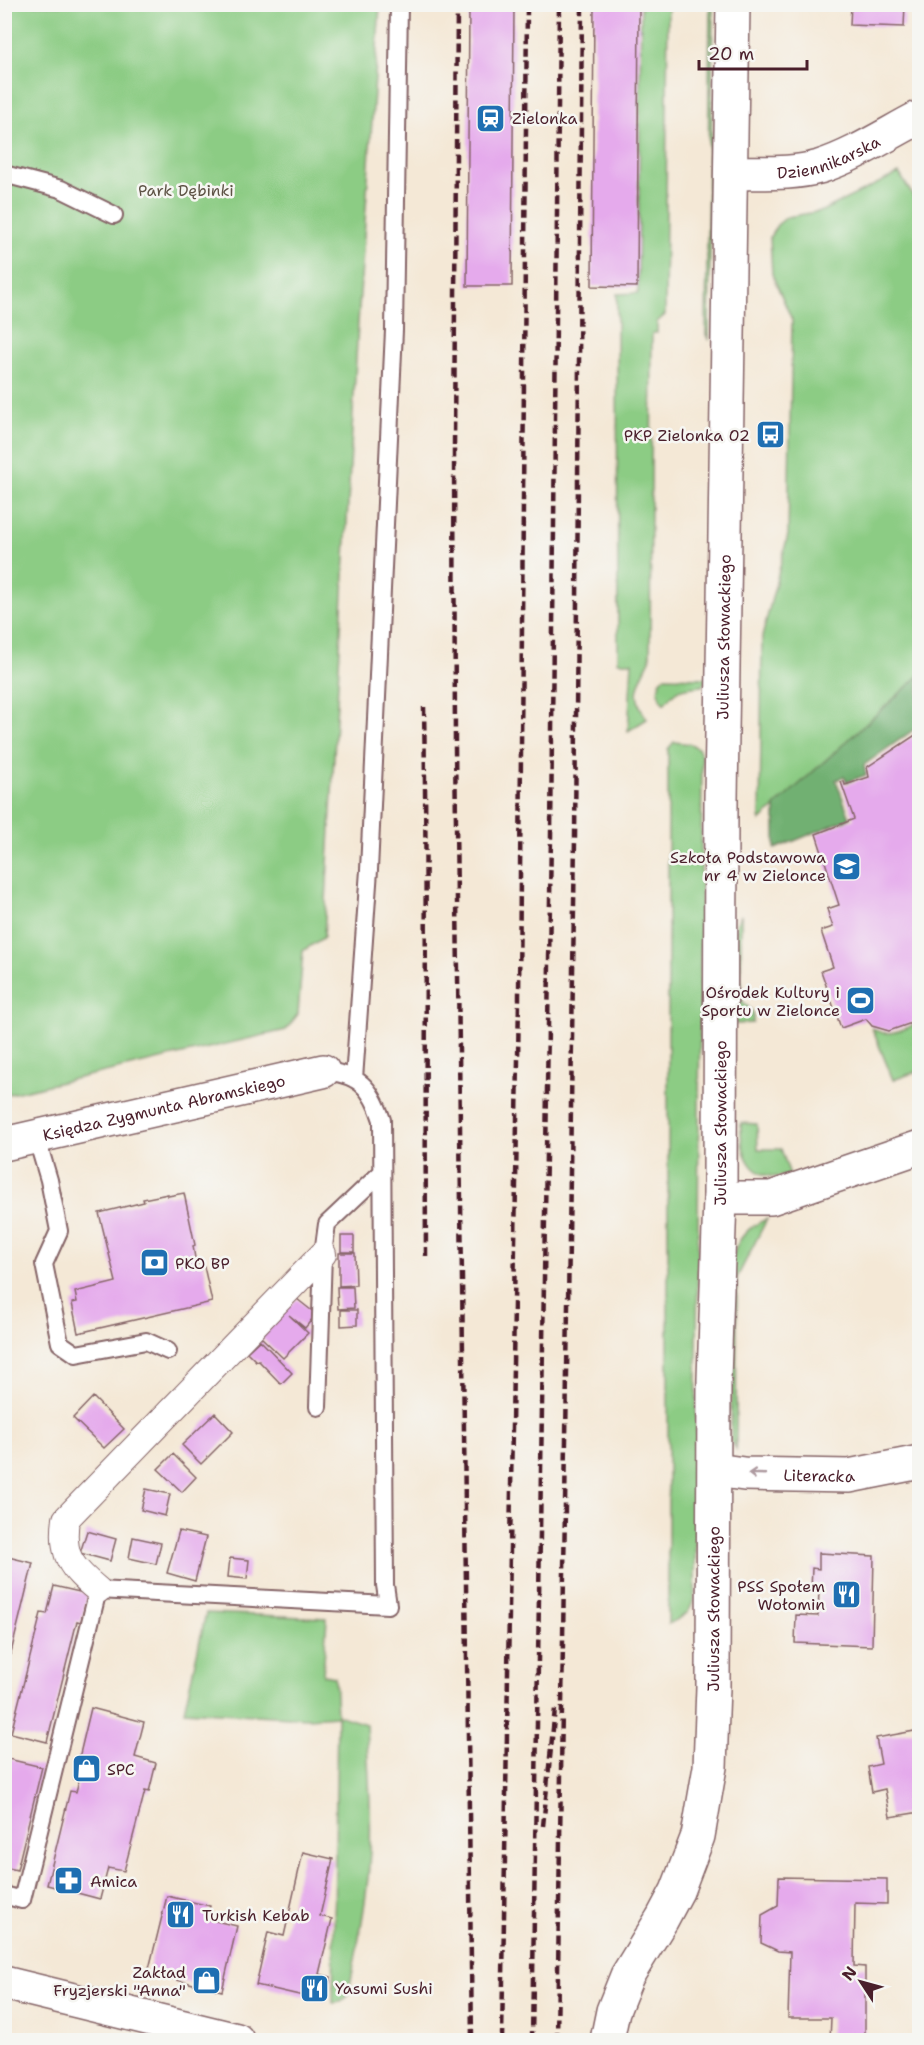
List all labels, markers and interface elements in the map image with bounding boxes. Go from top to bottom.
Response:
scale bar [699,33,807,71]
text: 20 m [708,42,754,66]
station icon: Zielonka [475,102,507,134]
place label: Zielonka [512,108,578,129]
street label: Dziennikarska [776,131,884,184]
park label: Park Dębinki [138,180,234,201]
bus stop icon: PKP Zielonka 02 [755,419,787,451]
place label: PKP Zielonka 02 [624,425,750,446]
street label: Juliusza Słowackiego [712,554,736,720]
place label: Szkoła Podstawowa nr 4 w Zielonce [670,847,826,886]
school or university icon: Szkoła Podstawowa nr 4 w Zielonce [831,850,863,882]
place label: Ośrodek Kultury i Sportu w Zielonce [702,982,840,1021]
sports icon: Ośrodek Kultury i Sportu w Zielonce [845,985,877,1017]
street label: Juliusza Słowackiego [710,1040,731,1206]
street label: Księdza Zygmunta Abramskiego [41,1070,287,1146]
bank icon: PKO BP [138,1247,170,1279]
place label: PKO BP [175,1253,230,1274]
street label: Literacka [783,1465,856,1488]
one-way arrow [748,1469,768,1480]
street label: Juliusza Słowackiego [703,1526,725,1692]
place label: PSS Społem Wołomin [737,1576,825,1615]
restaurant icon: PSS Społem Wołomin [830,1579,862,1611]
shop icon: SPC [70,1753,102,1785]
place label: SPC [107,1759,135,1780]
pharmacy icon: Amica [53,1865,85,1897]
place label: Amica [90,1871,137,1892]
restaurant icon: Turkish Kebab [165,1899,197,1931]
place label: Turkish Kebab [202,1905,310,1926]
north arrow [831,1952,891,2012]
place label: Zakład Fryzjerski "Anna" [53,1962,186,2001]
text: N [837,1962,861,1985]
shop icon: Zakład Fryzjerski "Anna" [191,1965,223,1997]
restaurant icon: Yasumi Sushi [298,1972,330,2004]
place label: Yasumi Sushi [335,1978,433,1999]

